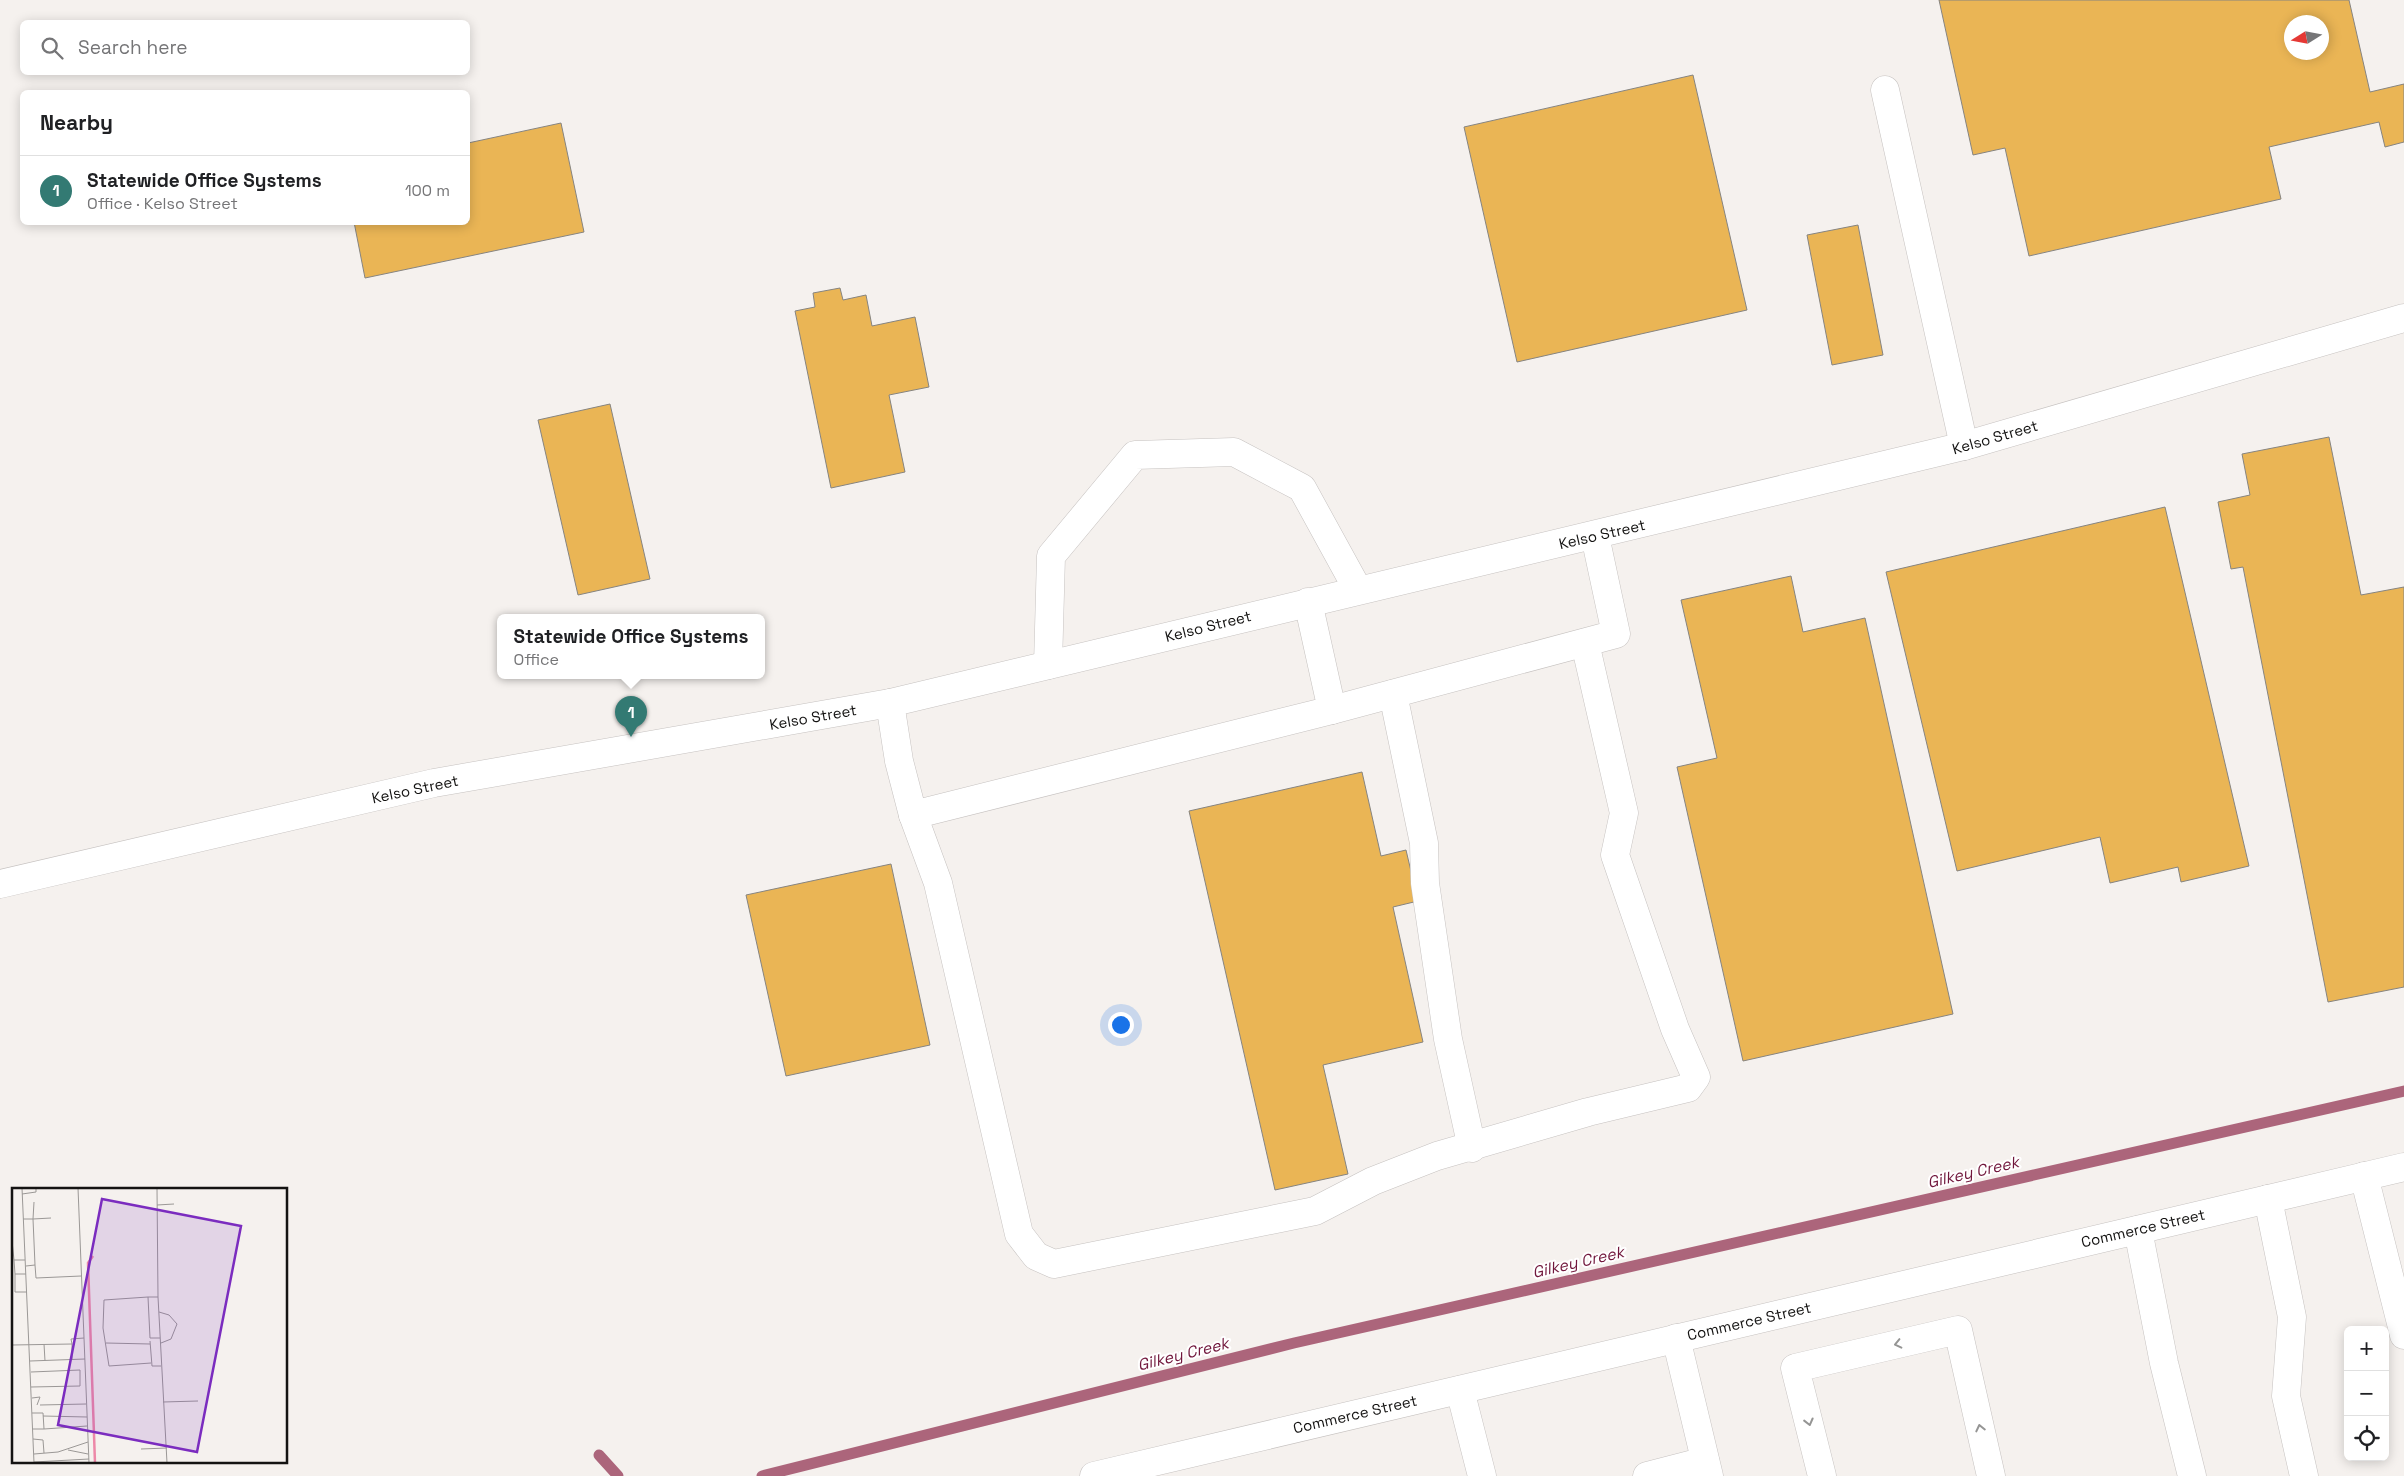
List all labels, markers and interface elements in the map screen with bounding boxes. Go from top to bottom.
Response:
north arrow [2284,15,2329,60]
search box [20,20,470,75]
icon: search [38,34,66,62]
text: Search here [78,35,188,60]
text: Nearby [40,109,113,136]
text: Statewide Office Systems [87,168,322,193]
text: 1 [52,180,60,201]
text: 100 m [405,180,450,201]
text: Office · Kelso Street [87,193,238,214]
street label: Kelso Street [1950,416,2040,458]
street label: Kelso Street [1557,515,1647,553]
street label: Kelso Street [1163,606,1253,646]
popup [497,614,765,679]
text: Statewide Office Systems [514,624,748,649]
text: Office [514,649,559,670]
pin: 1 [615,696,647,737]
street label: Kelso Street [768,700,858,734]
street label: Kelso Street [370,771,460,807]
your location [1108,1012,1134,1038]
water label: Gilkey Creek [1925,1151,2023,1193]
inset map [12,1188,288,1464]
street label: Commerce Street [2079,1204,2207,1251]
water label: Gilkey Creek [1530,1241,1628,1283]
street label: Commerce Street [1685,1297,1813,1344]
map controls [2344,1326,2389,1461]
button: + [2344,1326,2389,1371]
water label: Gilkey Creek [1135,1332,1233,1376]
one-way arrow [1894,1338,1903,1349]
button: − [2344,1371,2389,1416]
street label: Commerce Street [1291,1390,1419,1437]
button: locate [2344,1416,2389,1461]
one-way arrow [1803,1418,1813,1426]
one-way arrow [1975,1424,1986,1433]

